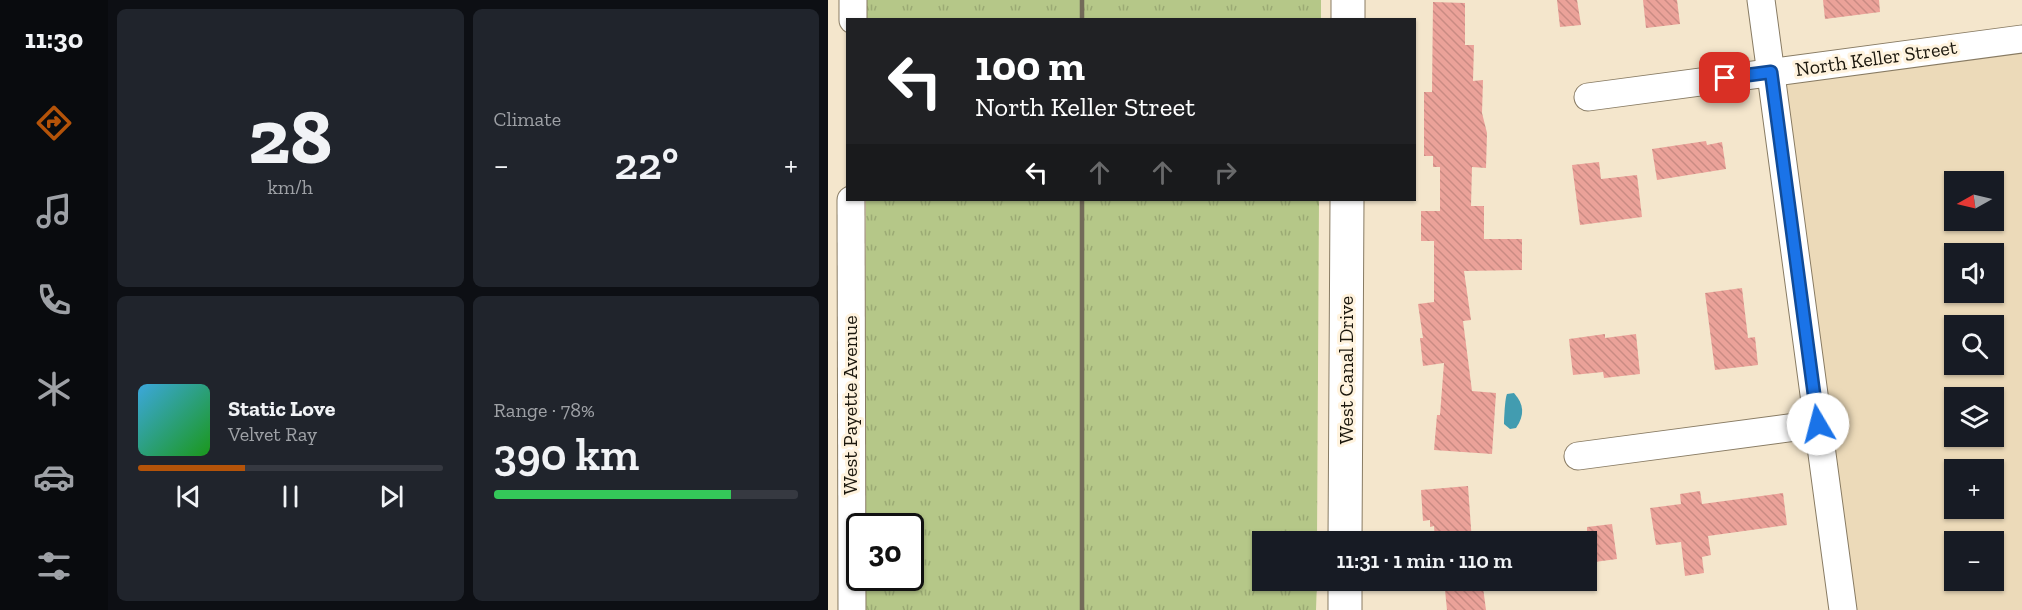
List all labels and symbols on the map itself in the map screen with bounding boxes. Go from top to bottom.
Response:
street label: North Keller Street [1794,35,1959,81]
pin [1699,52,1750,103]
north arrow [1944,171,2004,231]
street label: West Canal Drive [1334,296,1358,444]
street label: West Payette Avenue [838,315,862,495]
position arrow [1786,392,1850,456]
speed limit sign: 30 [846,513,924,591]

